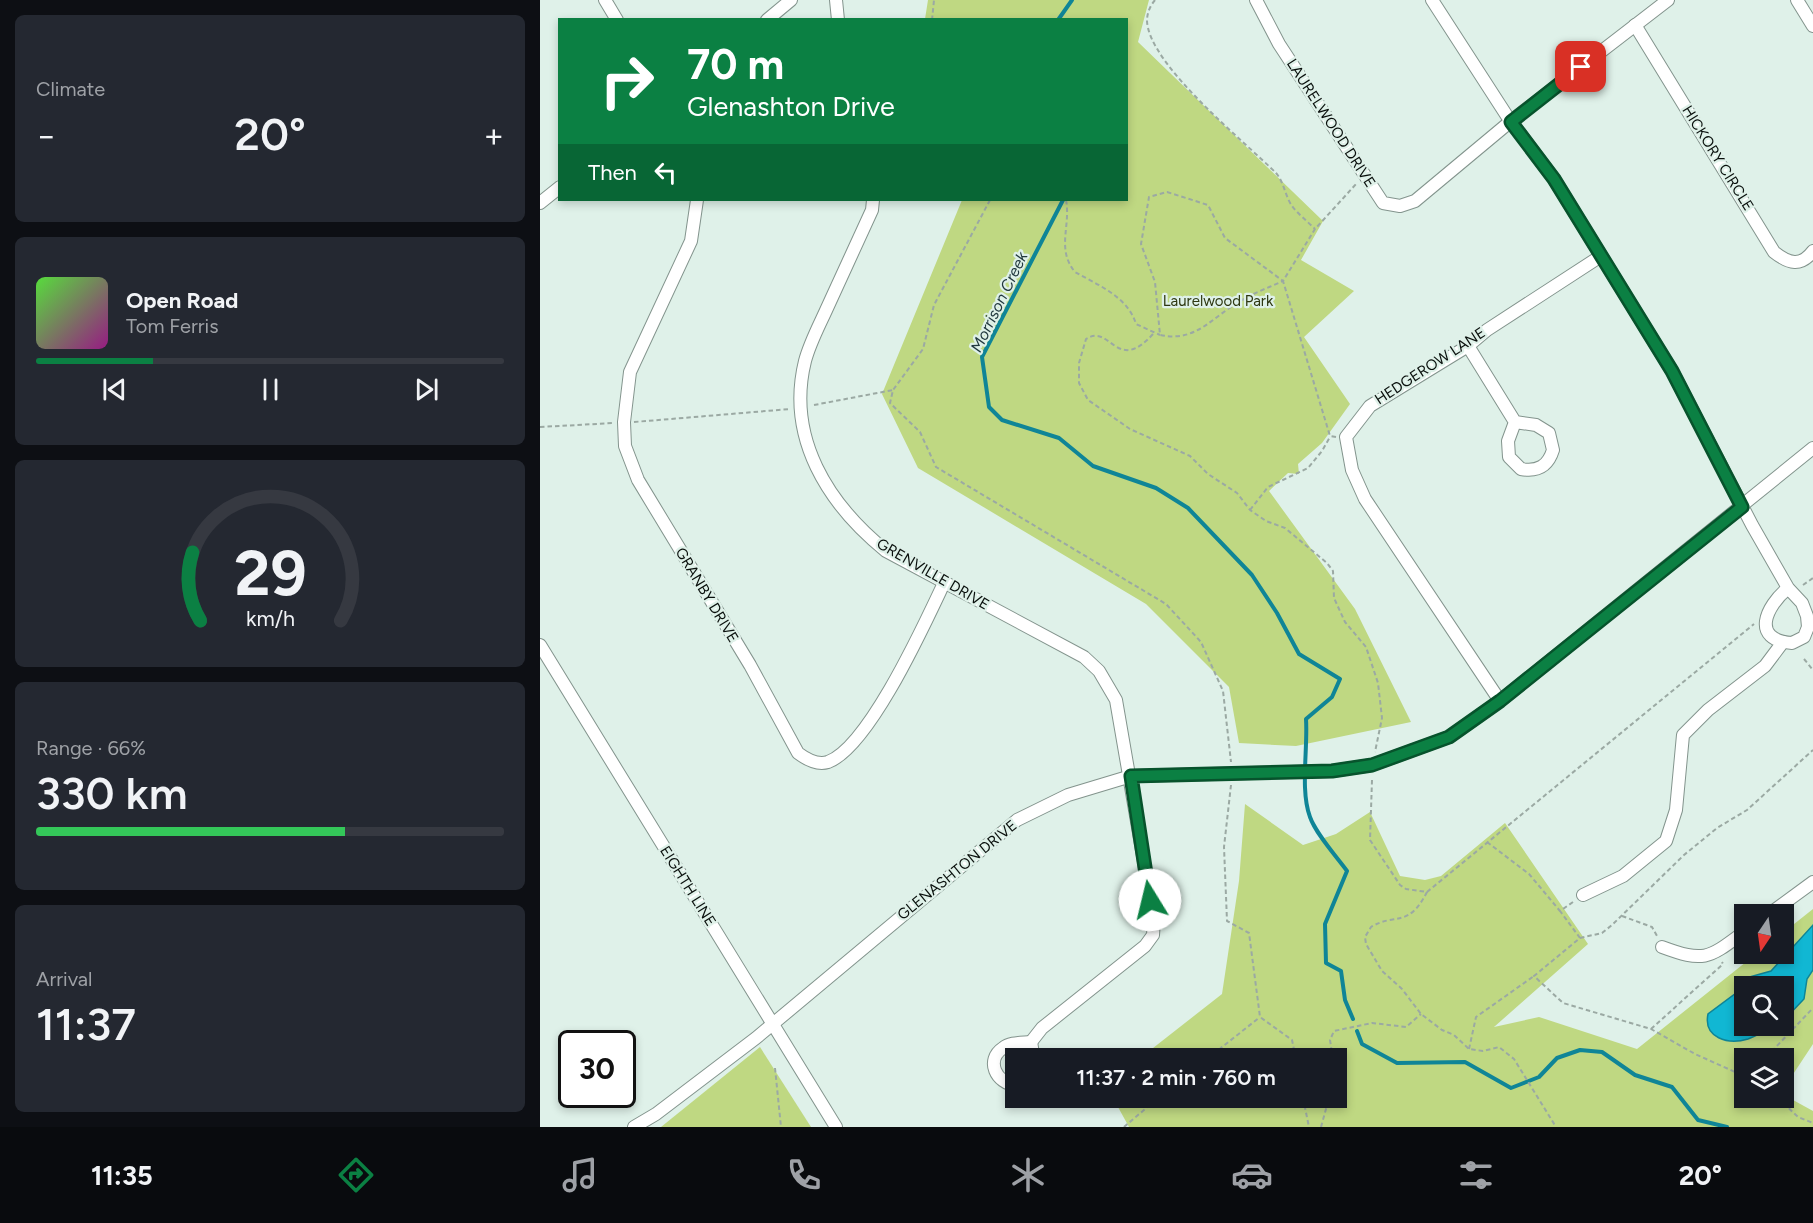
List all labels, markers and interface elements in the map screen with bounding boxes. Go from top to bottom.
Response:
text: 70 m [687,39,784,90]
pin [1555,41,1606,92]
icon: right [588,42,666,120]
icon: arrive [1564,50,1597,83]
street label: LAURELWOOD DRIVE [1283,55,1379,191]
text: Climate [36,77,105,101]
text: Glenashton Drive [687,90,895,123]
street label: HICKORY CIRCLE [1678,102,1758,214]
text: 20° [234,107,306,161]
text: − [36,116,57,155]
text: + [483,116,504,155]
icon: left [649,156,682,189]
text: Then [588,159,637,186]
water label: Morrison Creek [966,248,1032,355]
text: Open Road [126,287,238,314]
park label: Laurelwood Park [1163,292,1274,310]
text: Tom Ferris [126,314,219,338]
street label: HEDGEROW LANE [1371,324,1489,408]
icon: previous [98,373,131,406]
icon: pause [254,373,287,406]
icon: next [410,373,443,406]
street label: GRENVILLE DRIVE [874,534,992,614]
text: 29 [234,536,306,611]
street label: GRANBY DRIVE [672,544,742,646]
text: km/h [246,606,294,631]
text: Range · 66% [36,736,146,760]
text: 330 km [36,766,188,820]
street label: GLENASHTON DRIVE [894,816,1020,924]
street label: EIGHTH LINE [656,843,720,929]
position arrow [1118,868,1182,932]
north arrow [1734,904,1794,964]
map controls [1734,904,1794,1108]
text: Arrival [36,967,92,991]
button: search [1734,976,1794,1036]
text: 11:37 [36,997,136,1051]
speed limit sign: 30 [558,1030,636,1108]
button: layers [1734,1048,1794,1108]
text: 11:37 · 2 min · 760 m [1076,1064,1276,1091]
icon: directions [335,1154,377,1196]
icon: music [559,1154,601,1196]
icon: phone [783,1154,825,1196]
icon: climate [1007,1154,1049,1196]
icon: car [1231,1154,1273,1196]
icon: filters [1455,1154,1497,1196]
text: 11:35 [91,1159,153,1192]
text: 20° [1679,1159,1722,1192]

